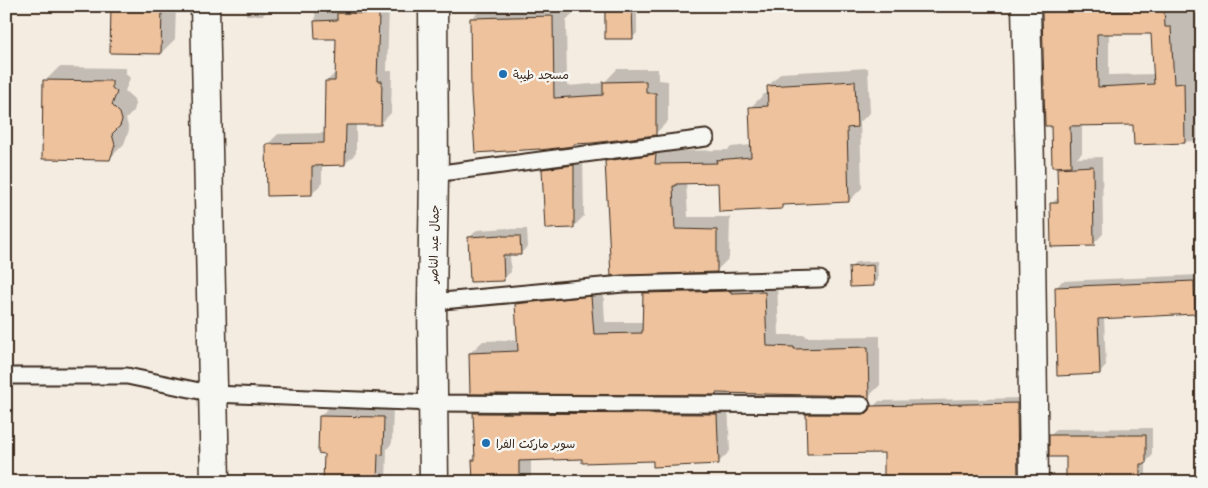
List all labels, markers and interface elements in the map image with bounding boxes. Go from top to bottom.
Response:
place label: مسجد طيبة [513,66,569,83]
marker: مسجد طيبة [497,68,509,80]
street label: جمال عبد الناصر [424,204,443,285]
place label: سوبر ماركت الفرا [496,435,575,452]
marker: سوبر ماركت الفرا [480,437,492,449]

